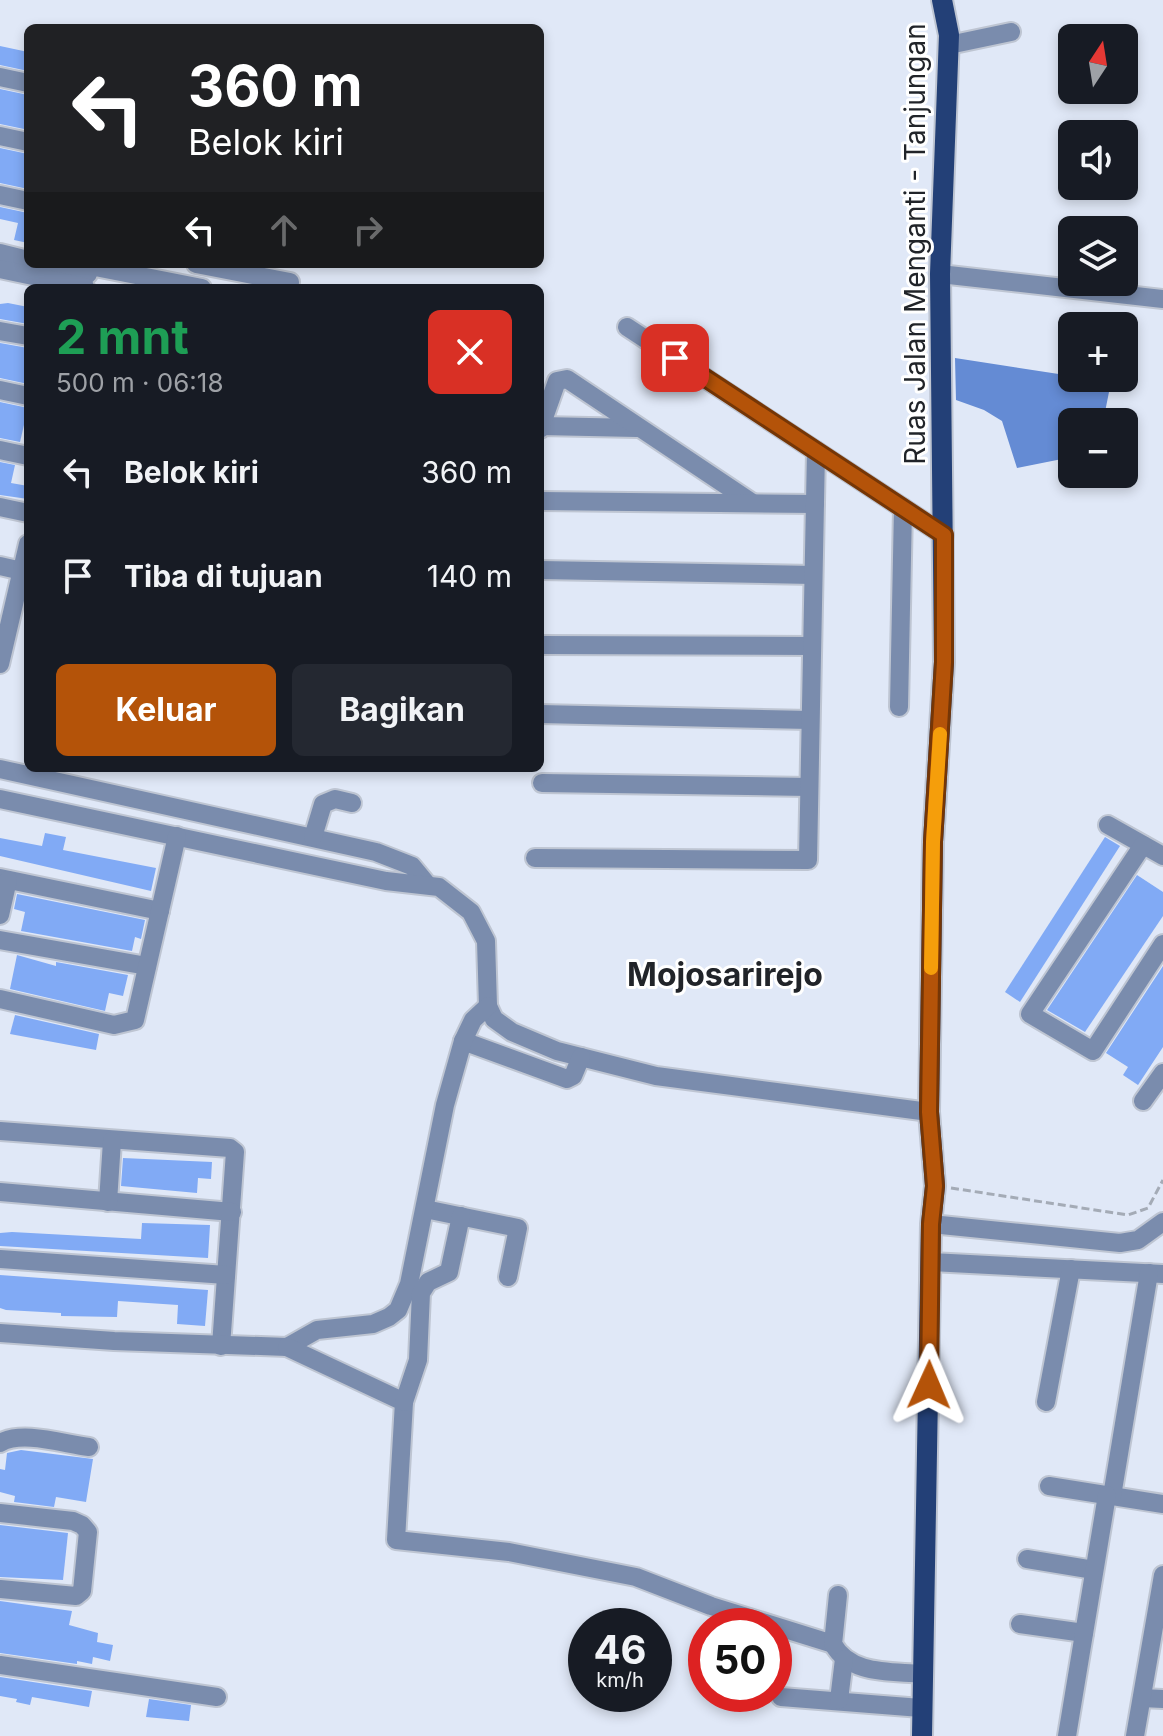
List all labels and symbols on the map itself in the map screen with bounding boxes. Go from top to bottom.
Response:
street label: Ruas Jalan Menganti - Tanjungan [898,23,932,465]
north arrow [1058,24,1138,104]
pin [641,324,709,392]
district label: Mojosarirejo [627,955,823,994]
position arrow [887,1343,971,1427]
speed limit sign: 50 [688,1608,792,1712]

